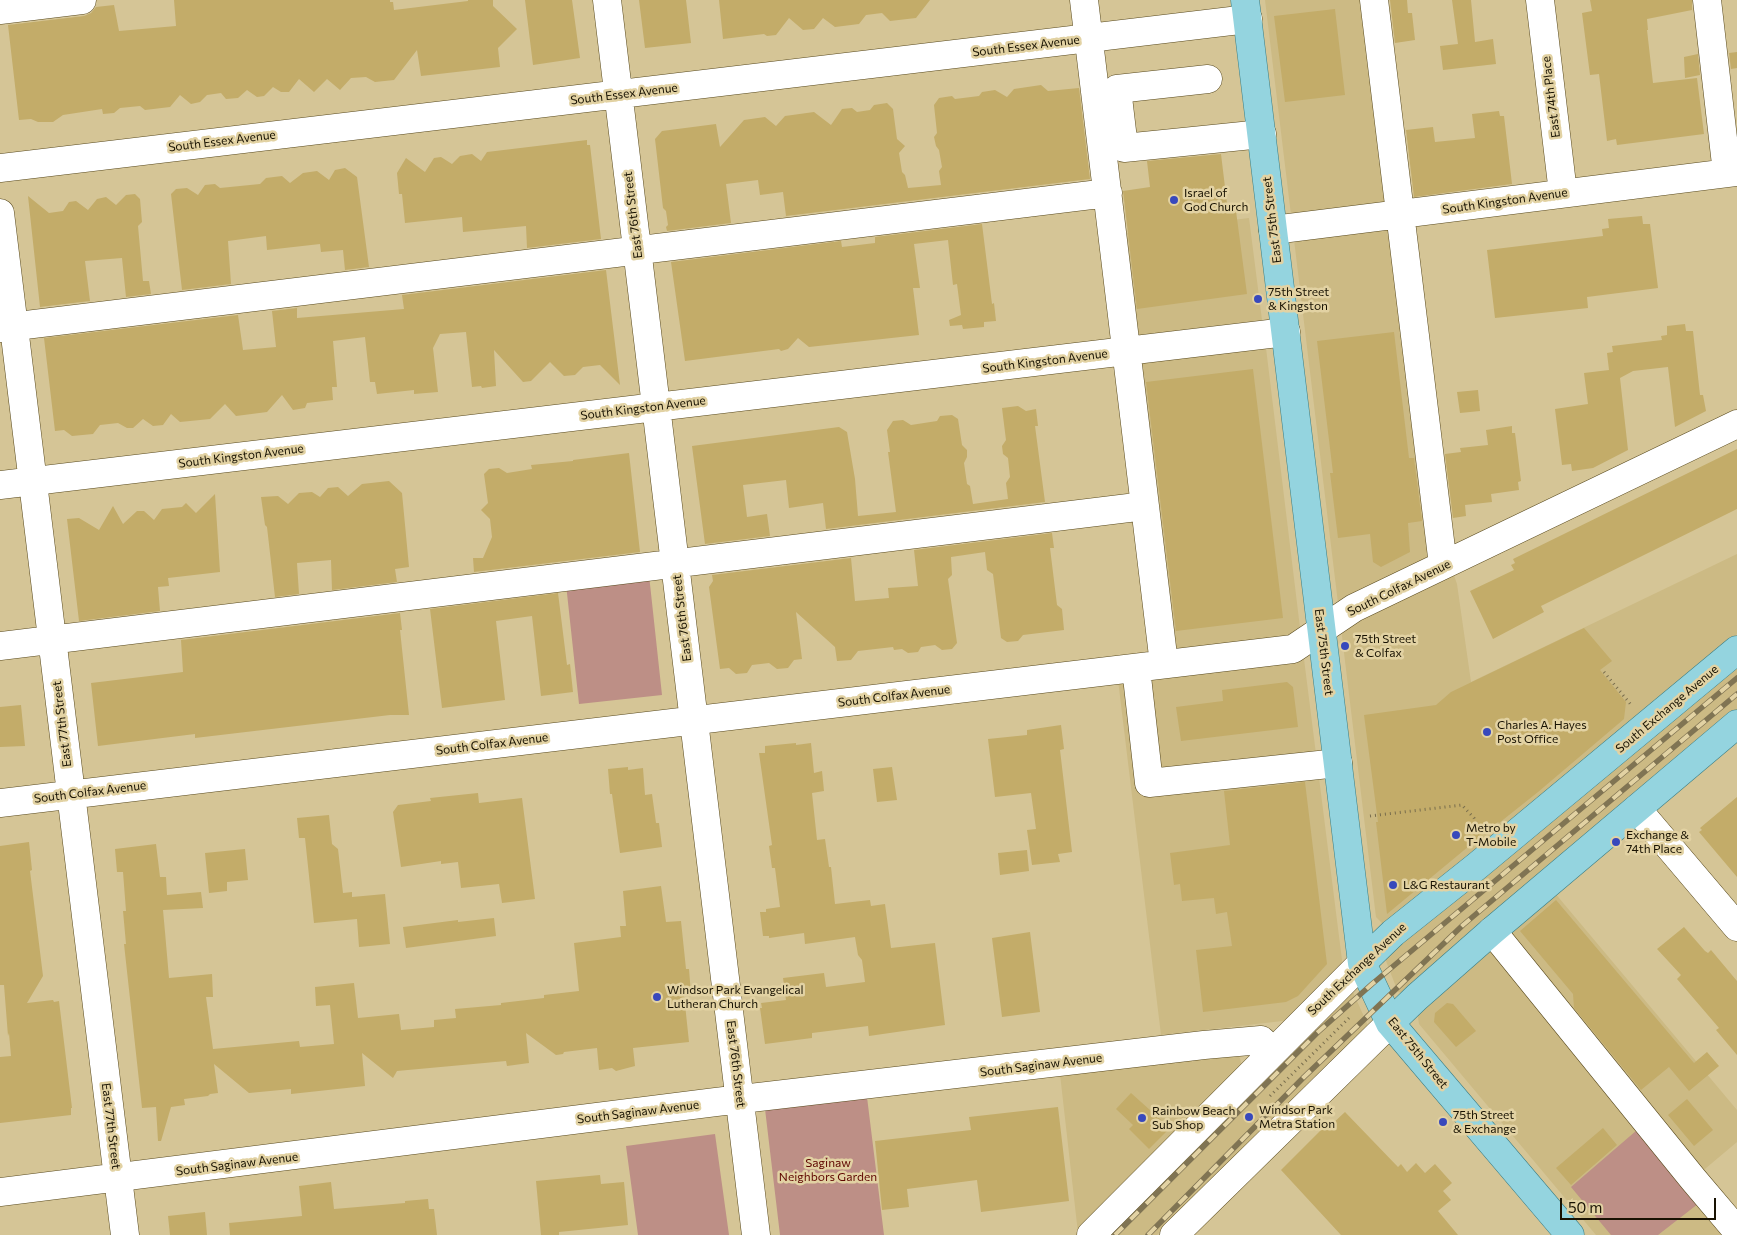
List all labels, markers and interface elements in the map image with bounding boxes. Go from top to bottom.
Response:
street label: South Essex Avenue [972,32,1080,60]
street label: East 74th Place [1539,55,1563,139]
street label: South Essex Avenue [570,80,678,108]
street label: South Essex Avenue [168,127,276,155]
street label: East 76th Street [621,171,645,259]
street label: East 75th Street [1260,176,1284,264]
street label: South Kingston Avenue [1442,185,1568,217]
place label: Israel of God Church [1184,186,1248,214]
marker: Israel of God Church [1168,194,1180,206]
place label: 75th Street & Kingston [1268,285,1329,313]
marker: 75th Street & Kingston [1252,293,1264,305]
street label: South Kingston Avenue [982,346,1108,376]
street label: South Kingston Avenue [580,393,706,423]
street label: South Kingston Avenue [178,441,304,471]
street label: South Colfax Avenue [1345,557,1453,619]
street label: East 76th Street [670,574,694,662]
street label: East 75th Street [1312,608,1336,696]
place label: 75th Street & Colfax [1355,632,1416,660]
marker: 75th Street & Colfax [1339,640,1351,652]
street label: South Exchange Avenue [1613,662,1721,756]
street label: East 77th Street [50,680,74,768]
street label: South Colfax Avenue [837,682,951,710]
place label: Charles A. Hayes Post Office [1497,718,1587,746]
marker: Charles A. Hayes Post Office [1481,726,1493,738]
street label: South Colfax Avenue [435,730,549,758]
street label: South Colfax Avenue [33,778,147,806]
place label: Metro by T-Mobile [1466,821,1516,849]
place label: Exchange & 74th Place [1626,828,1689,856]
marker: Metro by T-Mobile [1450,829,1462,841]
marker: Exchange & 74th Place [1610,836,1622,848]
place label: L&G Restaurant [1403,878,1490,892]
marker: L&G Restaurant [1387,879,1399,891]
street label: South Exchange Avenue [1305,920,1409,1018]
place label: Windsor Park Evangelical Lutheran Church [667,983,803,1011]
marker: Windsor Park Evangelical Lutheran Church [651,991,663,1003]
street label: East 75th Street [1385,1015,1451,1091]
street label: East 76th Street [724,1020,748,1108]
street label: South Saginaw Avenue [979,1050,1103,1080]
street label: East 77th Street [99,1082,123,1170]
street label: South Saginaw Avenue [576,1097,700,1127]
place label: Windsor Park Metra Station [1259,1103,1335,1131]
place label: Rainbow Beach Sub Shop [1152,1104,1235,1132]
place label: 75th Street & Exchange [1453,1108,1516,1136]
marker: Windsor Park Metra Station [1243,1111,1255,1123]
marker: Rainbow Beach Sub Shop [1136,1112,1148,1124]
marker: 75th Street & Exchange [1437,1116,1449,1128]
street label: South Saginaw Avenue [175,1149,299,1179]
park label: Saginaw Neighbors Garden [779,1156,877,1184]
scale bar [1562,1188,1718,1220]
text: 50 m [1568,1198,1602,1216]

